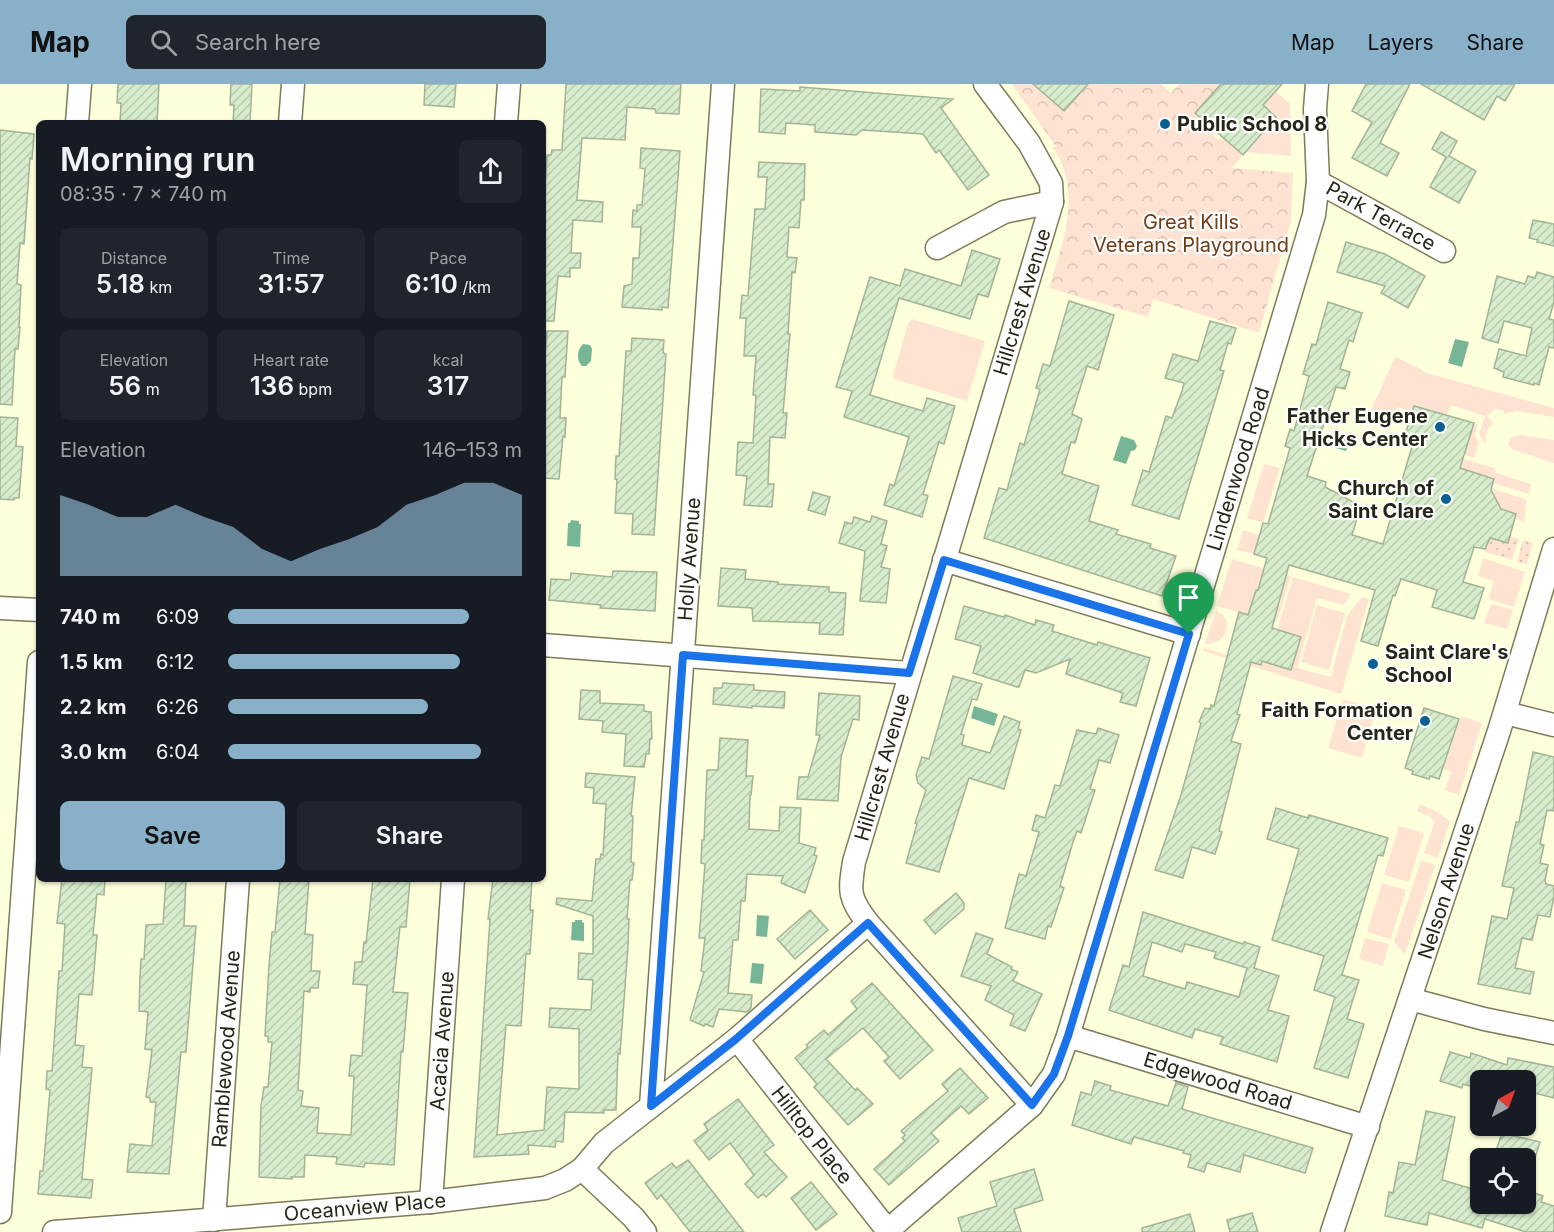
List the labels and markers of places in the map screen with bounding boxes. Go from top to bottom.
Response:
place label: Public School 8 [1177,112,1327,136]
marker: Public School 8 [1158,117,1172,131]
place label: Father Eugene Hicks Center [1287,404,1428,451]
marker: Father Eugene Hicks Center [1433,420,1447,434]
place label: Church of Saint Clare [1328,476,1434,523]
marker: Church of Saint Clare [1439,492,1453,506]
pin [1163,572,1214,634]
place label: Saint Clare's School [1385,640,1508,687]
marker: Saint Clare's School [1366,657,1380,671]
place label: Faith Formation Center [1261,698,1413,745]
marker: Faith Formation Center [1418,714,1432,728]

